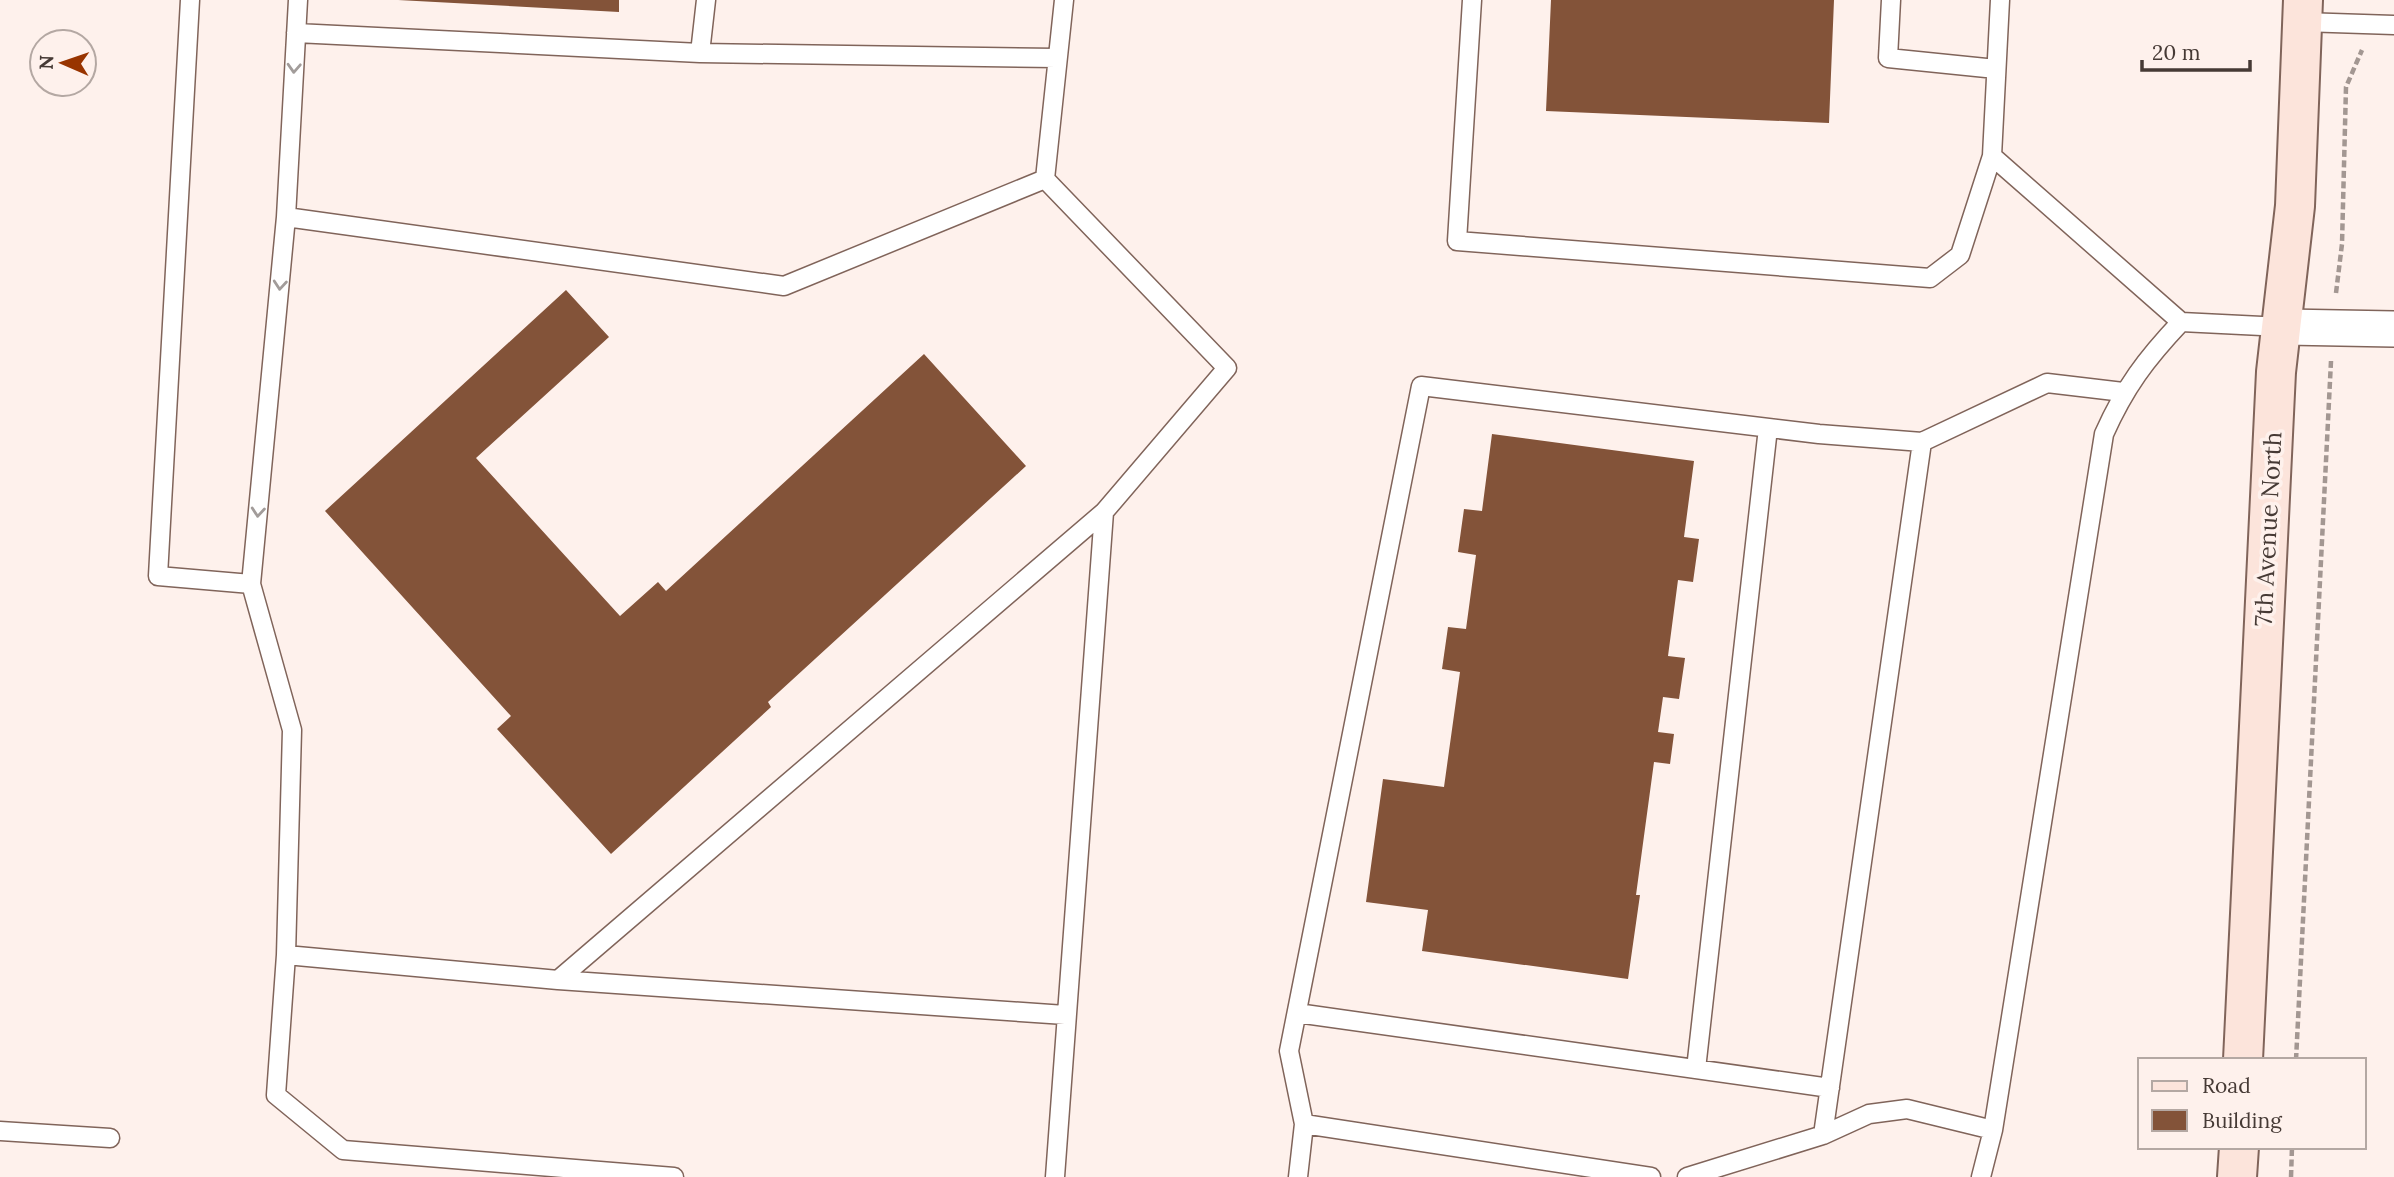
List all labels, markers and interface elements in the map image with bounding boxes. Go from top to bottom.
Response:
north arrow [28,28,98,98]
scale bar [2142,28,2250,72]
text: 20 m [2152,39,2201,66]
text: N [34,54,58,70]
one-way arrow [287,63,302,74]
one-way arrow [273,280,288,291]
street label: 7th Avenue North [2247,431,2289,627]
one-way arrow [251,507,266,518]
legend [2138,1058,2366,1149]
text: Road [2202,1072,2251,1099]
text: Building [2202,1107,2282,1134]

